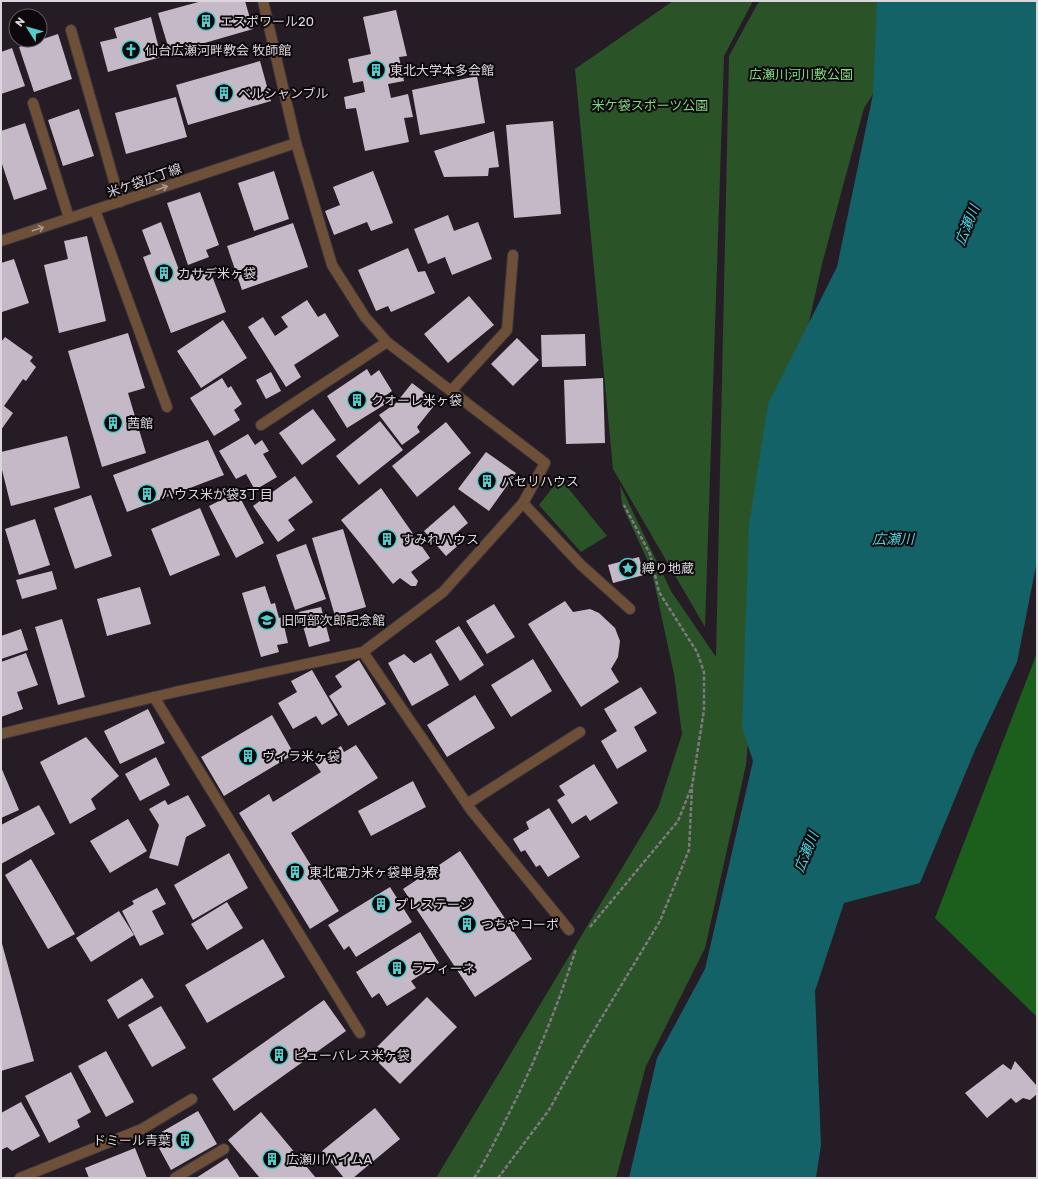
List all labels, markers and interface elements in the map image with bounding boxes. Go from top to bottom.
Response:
north arrow [8,8,48,48]
building icon: エスポワール20 [195,10,217,32]
place label: エスポワール20 [220,14,314,29]
text: N [13,15,28,29]
church icon: 仙台広瀬河畔教会 牧師館 [120,39,142,61]
place label: 仙台広瀬河畔教会 牧師館 [145,43,291,58]
building icon: 東北大学本多会館 [365,59,387,81]
place label: 東北大学本多会館 [390,63,494,78]
park label: 広瀬川河川敷公園 [749,67,853,82]
building icon: ベルシャンブル [213,82,235,104]
place label: ベルシャンブル [238,86,329,101]
park label: 米ケ袋スポーツ公園 [592,98,708,113]
street label: 米ケ袋広丁線 [105,161,183,200]
one-way arrow [155,184,168,191]
water label: 広瀬川 [952,201,984,248]
one-way arrow [32,224,44,232]
building icon: カサデ米ヶ袋 [153,262,175,284]
place label: カサデ米ヶ袋 [178,266,256,281]
building icon: クオーレ米ヶ袋 [346,389,368,411]
place label: クオーレ米ヶ袋 [371,393,462,408]
building icon: 茜館 [102,412,124,434]
place label: 茜館 [127,416,153,431]
building icon: パセリハウス [476,470,498,492]
place label: パセリハウス [501,474,579,489]
building icon: ハウス米が袋3丁目 [136,483,158,505]
place label: ハウス米が袋3丁目 [161,487,273,502]
building icon: すみれハウス [376,528,398,550]
water label: 広瀬川 [872,531,916,548]
place label: すみれハウス [401,532,479,547]
place icon: 縛り地蔵 [617,557,639,579]
place label: 縛り地蔵 [642,561,694,576]
school or university icon: 旧阿部次郎記念館 [256,609,278,631]
place label: 旧阿部次郎記念館 [281,613,385,628]
building icon: ヴィラ米ヶ袋 [237,745,259,767]
place label: ヴィラ米ヶ袋 [262,749,340,764]
water label: 広瀬川 [791,828,823,875]
building icon: 東北電力米ヶ袋単身寮 [284,861,306,883]
place label: 東北電力米ヶ袋単身寮 [309,865,439,880]
building icon: プレステージ [370,893,392,915]
place label: プレステージ [395,897,473,912]
building icon: つちやコーポ [456,913,478,935]
place label: つちやコーポ [481,917,559,932]
building icon: ラフィーネ [386,957,408,979]
place label: ラフィーネ [411,961,476,976]
building icon: ビューパレス米ヶ袋 [268,1044,290,1066]
place label: ビューパレス米ヶ袋 [293,1048,410,1063]
building icon: ドミール青葉 [174,1129,196,1151]
place label: ドミール青葉 [93,1133,171,1148]
building icon: 広瀬川ハイムA [261,1148,283,1170]
place label: 広瀬川ハイムA [286,1152,372,1167]

